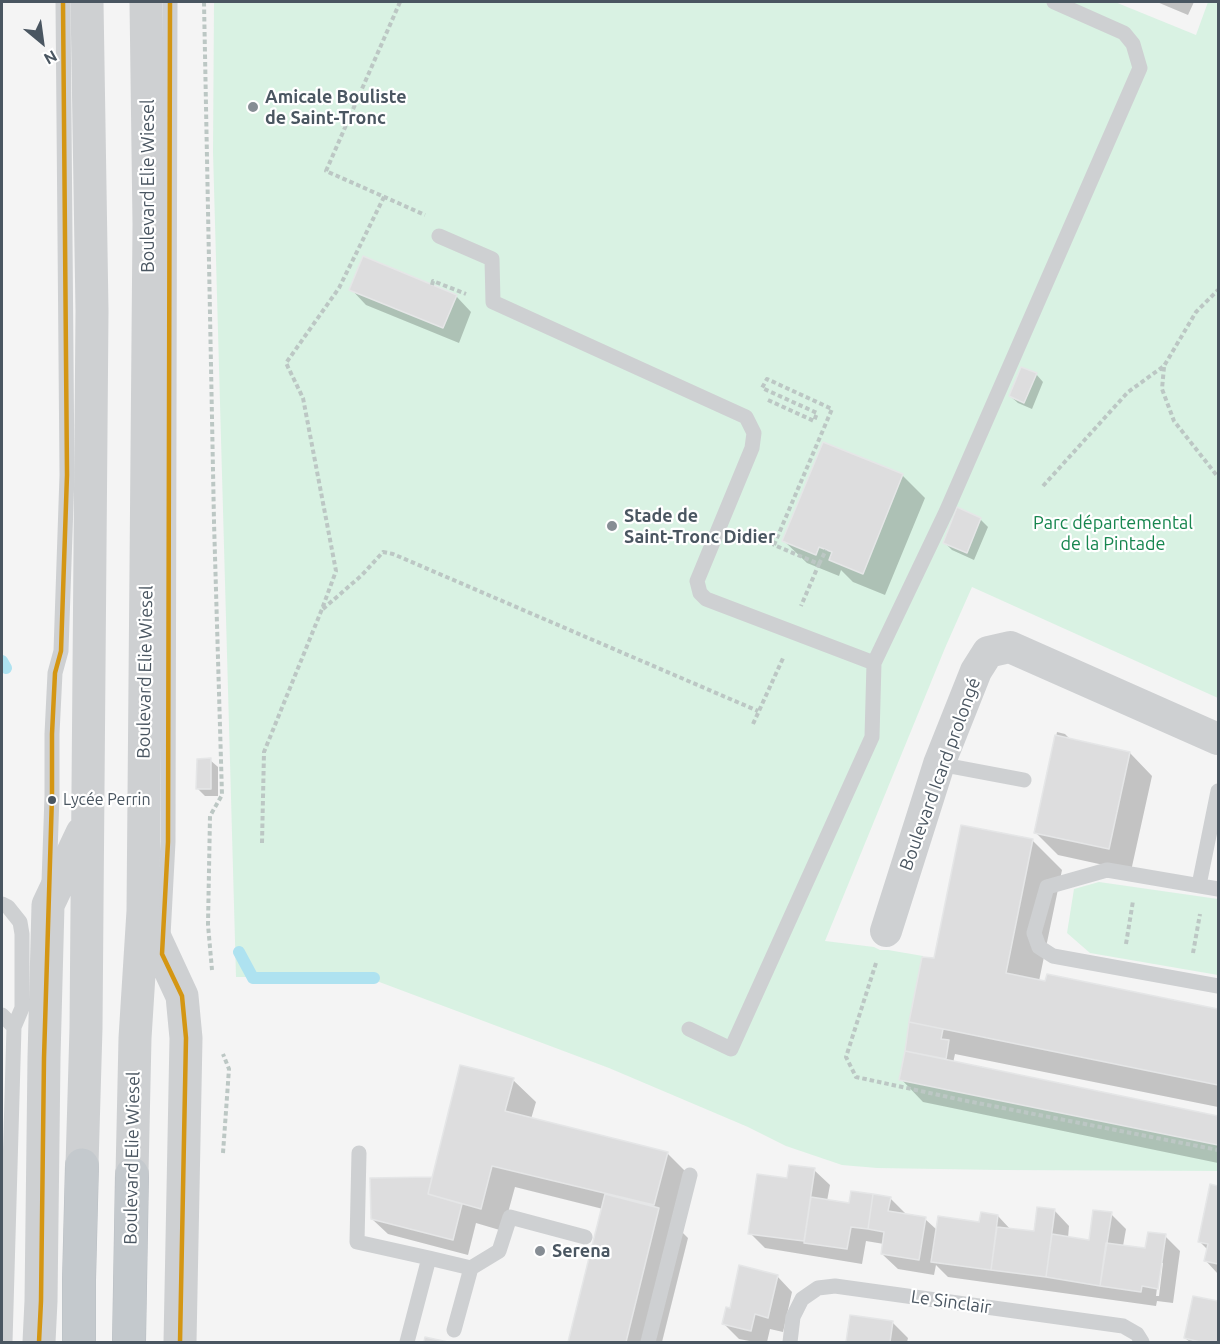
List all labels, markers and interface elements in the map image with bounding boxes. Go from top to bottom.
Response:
north arrow [12,12,72,72]
text: N [41,47,60,69]
place label: Amicale Bouliste de Saint-Tronc [265,86,407,128]
street label: Boulevard Elie Wiesel [137,99,159,273]
marker: Amicale Bouliste de Saint-Tronc [246,100,260,114]
place label: Stade de Saint-Tronc Didier [624,505,775,548]
park label: Parc départemental de la Pintade [1033,512,1193,554]
marker: Stade de Saint-Tronc Didier [605,519,619,533]
street label: Boulevard Elie Wiesel [133,585,157,759]
street label: Boulevard Icard prolongé [895,675,985,873]
place label: Lycée Perrin [63,790,151,810]
marker: Lycée Perrin [46,794,58,806]
street label: Boulevard Elie Wiesel [120,1071,144,1245]
place label: Serena [552,1240,611,1262]
marker: Serena [533,1244,547,1258]
street label: Le Sinclair [909,1286,993,1318]

